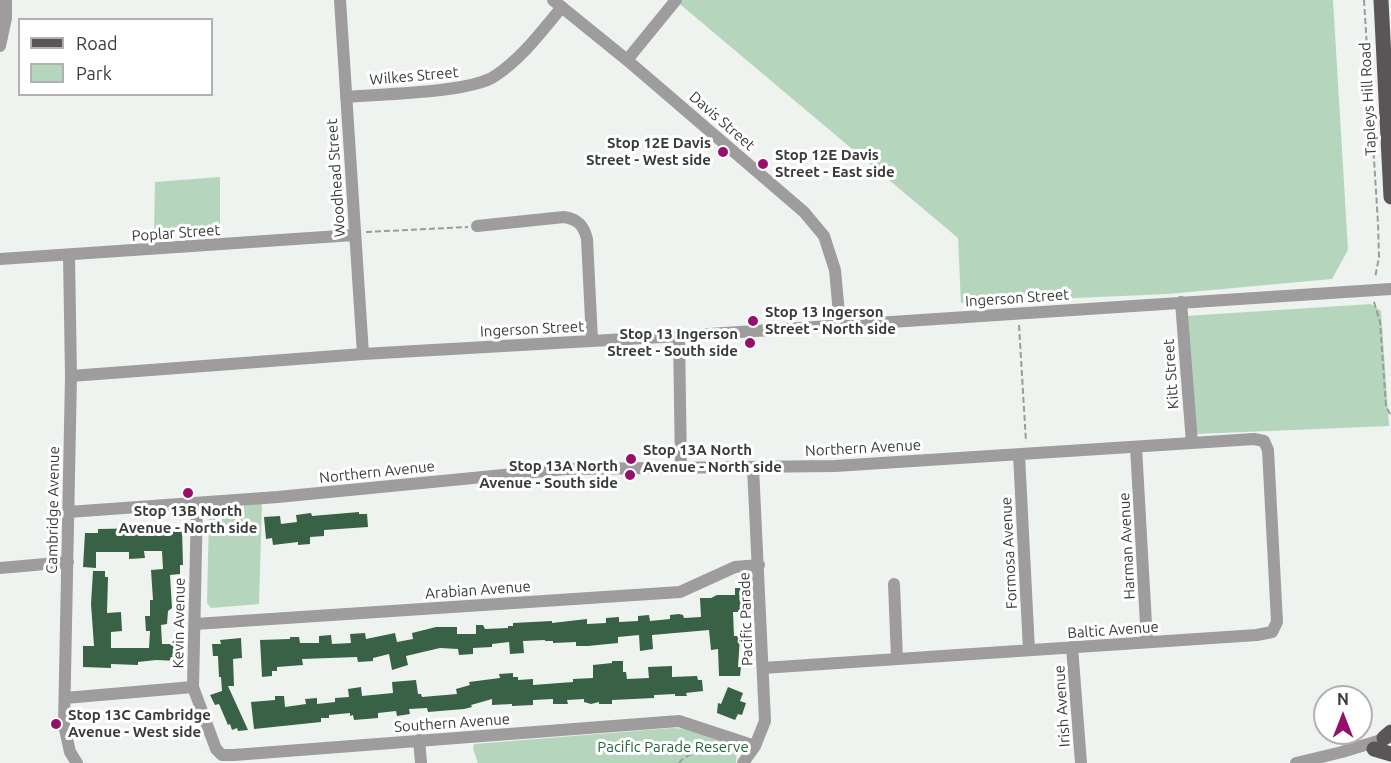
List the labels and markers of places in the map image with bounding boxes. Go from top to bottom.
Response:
place label: Stop 12E Davis Street - West side [586,134,711,169]
marker: Stop 12E Davis Street - West side [716,145,730,159]
place label: Stop 12E Davis Street - East side [775,146,895,181]
marker: Stop 12E Davis Street - East side [756,157,770,171]
place label: Stop 13 Ingerson Street - North side [765,303,896,338]
marker: Stop 13 Ingerson Street - North side [746,314,760,328]
place label: Stop 13 Ingerson Street - South side [607,325,738,360]
marker: Stop 13 Ingerson Street - South side [743,336,757,350]
place label: Stop 13A North Avenue - North side [643,441,782,476]
marker: Stop 13A North Avenue - North side [624,452,638,466]
place label: Stop 13A North Avenue - South side [479,457,618,492]
marker: Stop 13A North Avenue - South side [623,468,637,482]
marker: Stop 13B North Avenue - North side [181,486,195,500]
place label: Stop 13B North Avenue - North side [119,502,257,537]
place label: Stop 13C Cambridge Avenue - West side [68,706,211,741]
marker: Stop 13C Cambridge Avenue - West side [49,717,63,731]

